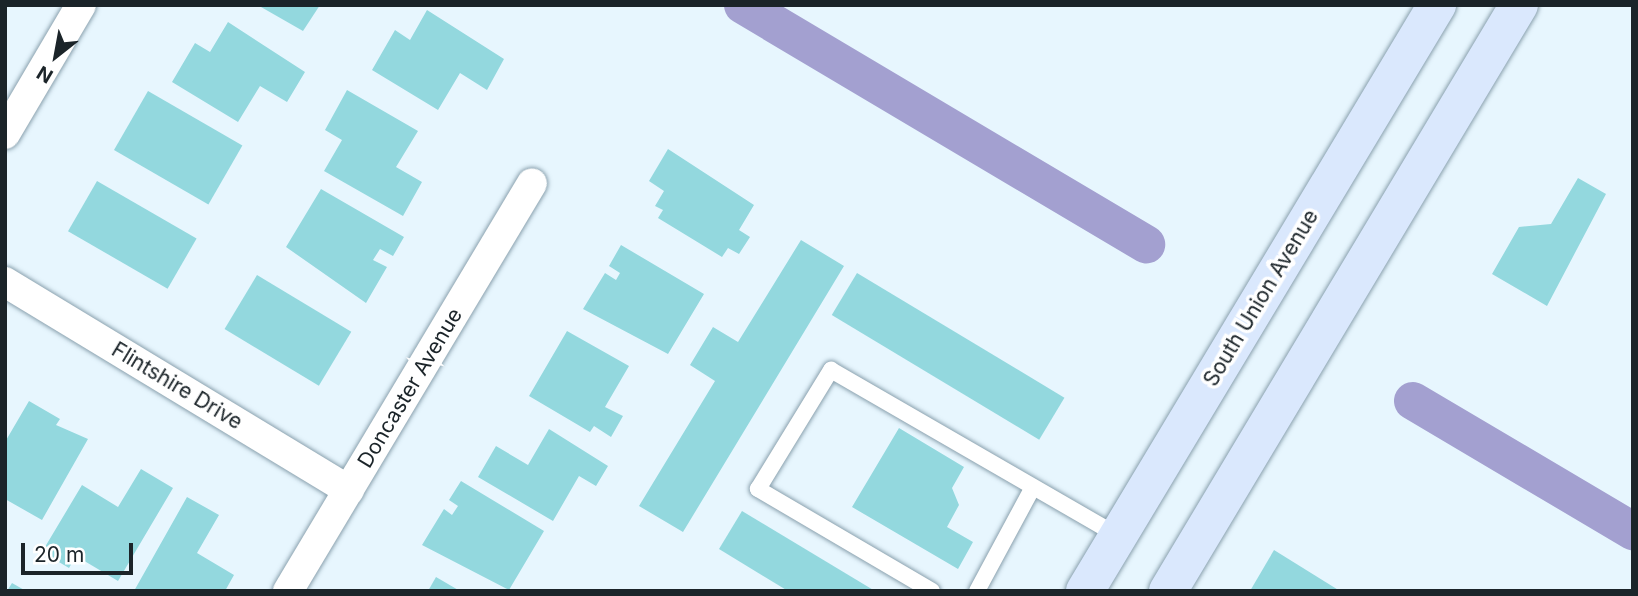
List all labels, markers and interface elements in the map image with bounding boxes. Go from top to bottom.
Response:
north arrow [21,21,91,91]
text: N [33,61,57,88]
street label: South Union Avenue [1198,205,1324,391]
street label: Doncaster Avenue [352,304,468,472]
street label: Flintshire Drive [107,337,247,435]
scale bar [24,530,136,574]
text: 20 m [34,542,84,567]

